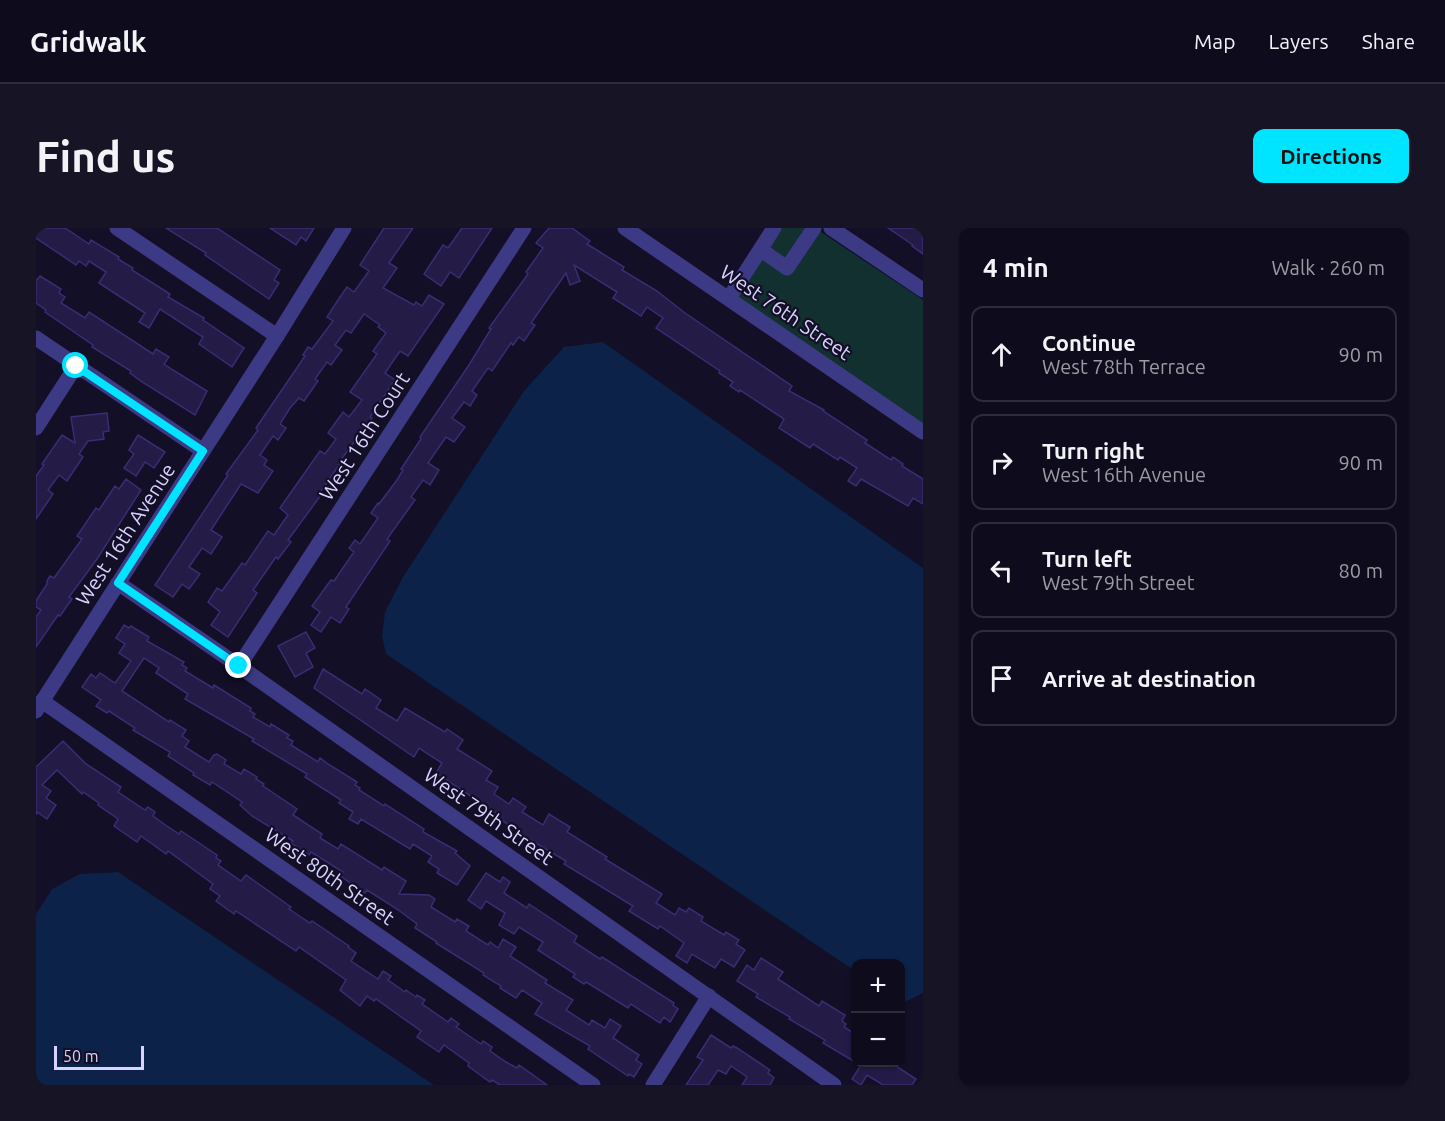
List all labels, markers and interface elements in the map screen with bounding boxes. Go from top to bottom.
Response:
text: Gridwalk [30,26,147,57]
text: Map [1194,29,1235,53]
text: Layers [1268,29,1329,53]
text: Share [1362,29,1415,53]
button: Directions [1253,129,1409,183]
text: Find us [36,133,175,180]
text: 4 min [983,253,1049,282]
text: Walk · 260 m [1272,256,1385,279]
street label: West 76th Street [716,260,856,364]
text: Continue [1042,330,1136,355]
icon: ahead [985,338,1018,371]
text: 90 m [1339,343,1383,366]
route start [62,352,88,378]
text: West 78th Terrace [1042,355,1206,378]
street label: West 16th Court [314,368,414,504]
text: Turn right [1042,438,1144,463]
icon: right [985,446,1018,479]
text: 90 m [1339,451,1383,474]
street label: West 16th Avenue [71,459,179,609]
text: West 16th Avenue [1042,463,1206,486]
text: Turn left [1042,546,1132,571]
icon: left [985,554,1018,587]
text: 80 m [1339,559,1383,582]
text: West 79th Street [1042,571,1195,594]
route end [225,652,251,678]
icon: arrive [985,662,1018,695]
text: Arrive at destination [1042,666,1256,691]
street label: West 79th Street [420,763,558,869]
street label: West 80th Street [261,823,399,929]
map controls [851,959,905,1067]
button: + [851,959,905,1013]
button: − [851,1013,905,1067]
scale bar [54,1043,144,1070]
text: 50 m [63,1047,99,1065]

